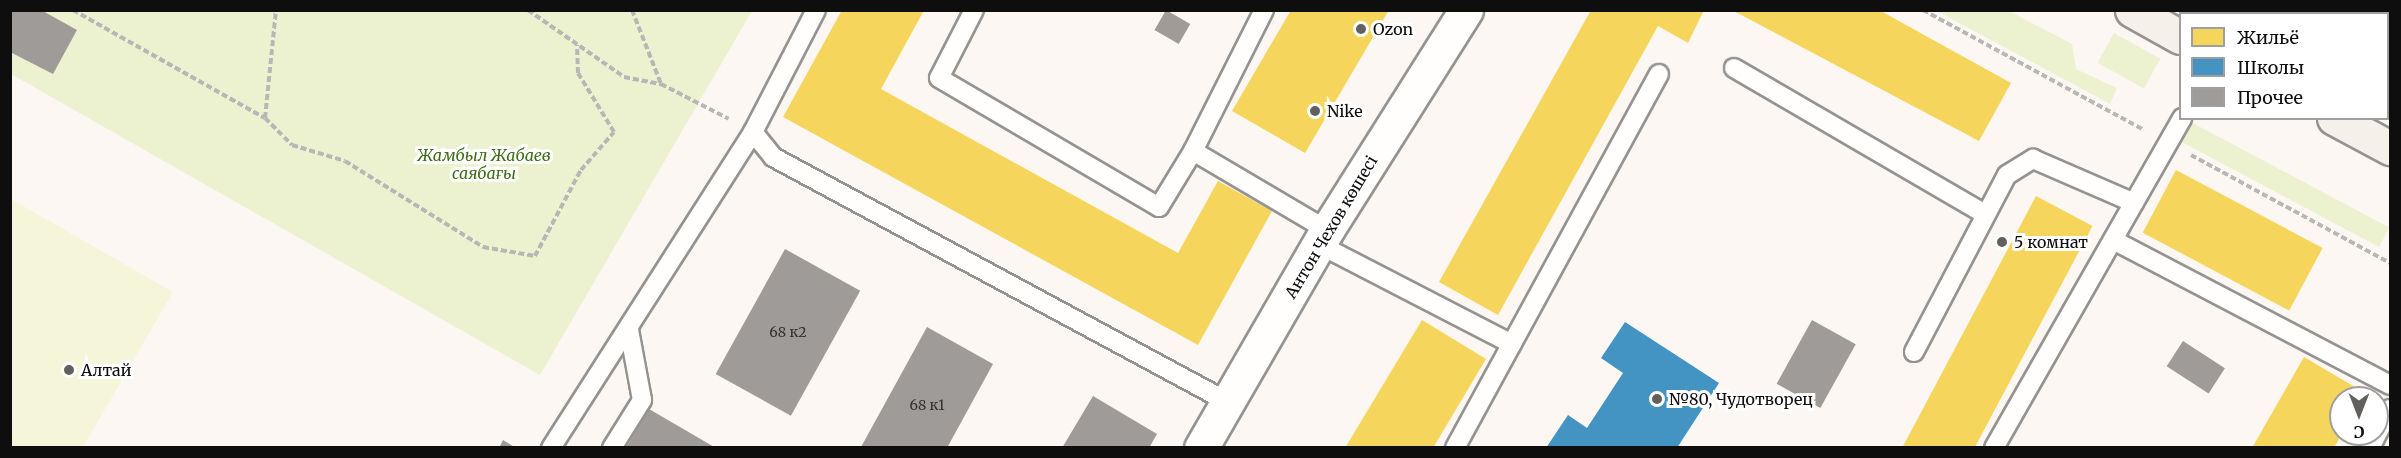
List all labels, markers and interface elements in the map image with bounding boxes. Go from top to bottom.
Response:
legend [2179,12,2389,120]
place label: Ozon [1373,19,1413,39]
marker: Ozon [1354,22,1368,36]
text: Жильё [2237,26,2299,49]
text: Школы [2237,56,2304,79]
text: Прочее [2237,86,2303,109]
place label: Nike [1327,101,1362,121]
marker: Nike [1308,104,1322,118]
park label: Жамбыл Жабаев саябағы [417,145,551,183]
street label: Антон Чехов көшесі [1281,152,1381,302]
place label: 5 комнат [2014,232,2088,252]
marker: 5 комнат [1995,235,2009,249]
house number: 68 к2 [769,324,807,340]
place label: Алтай [81,360,132,380]
marker: Алтай [62,363,76,377]
north arrow [2329,386,2389,446]
place label: №80, Чудотворец [1669,389,1814,409]
marker: №80, Чудотворец [1650,392,1664,406]
house number: 68 к1 [909,397,945,413]
text: С [2354,422,2364,442]

